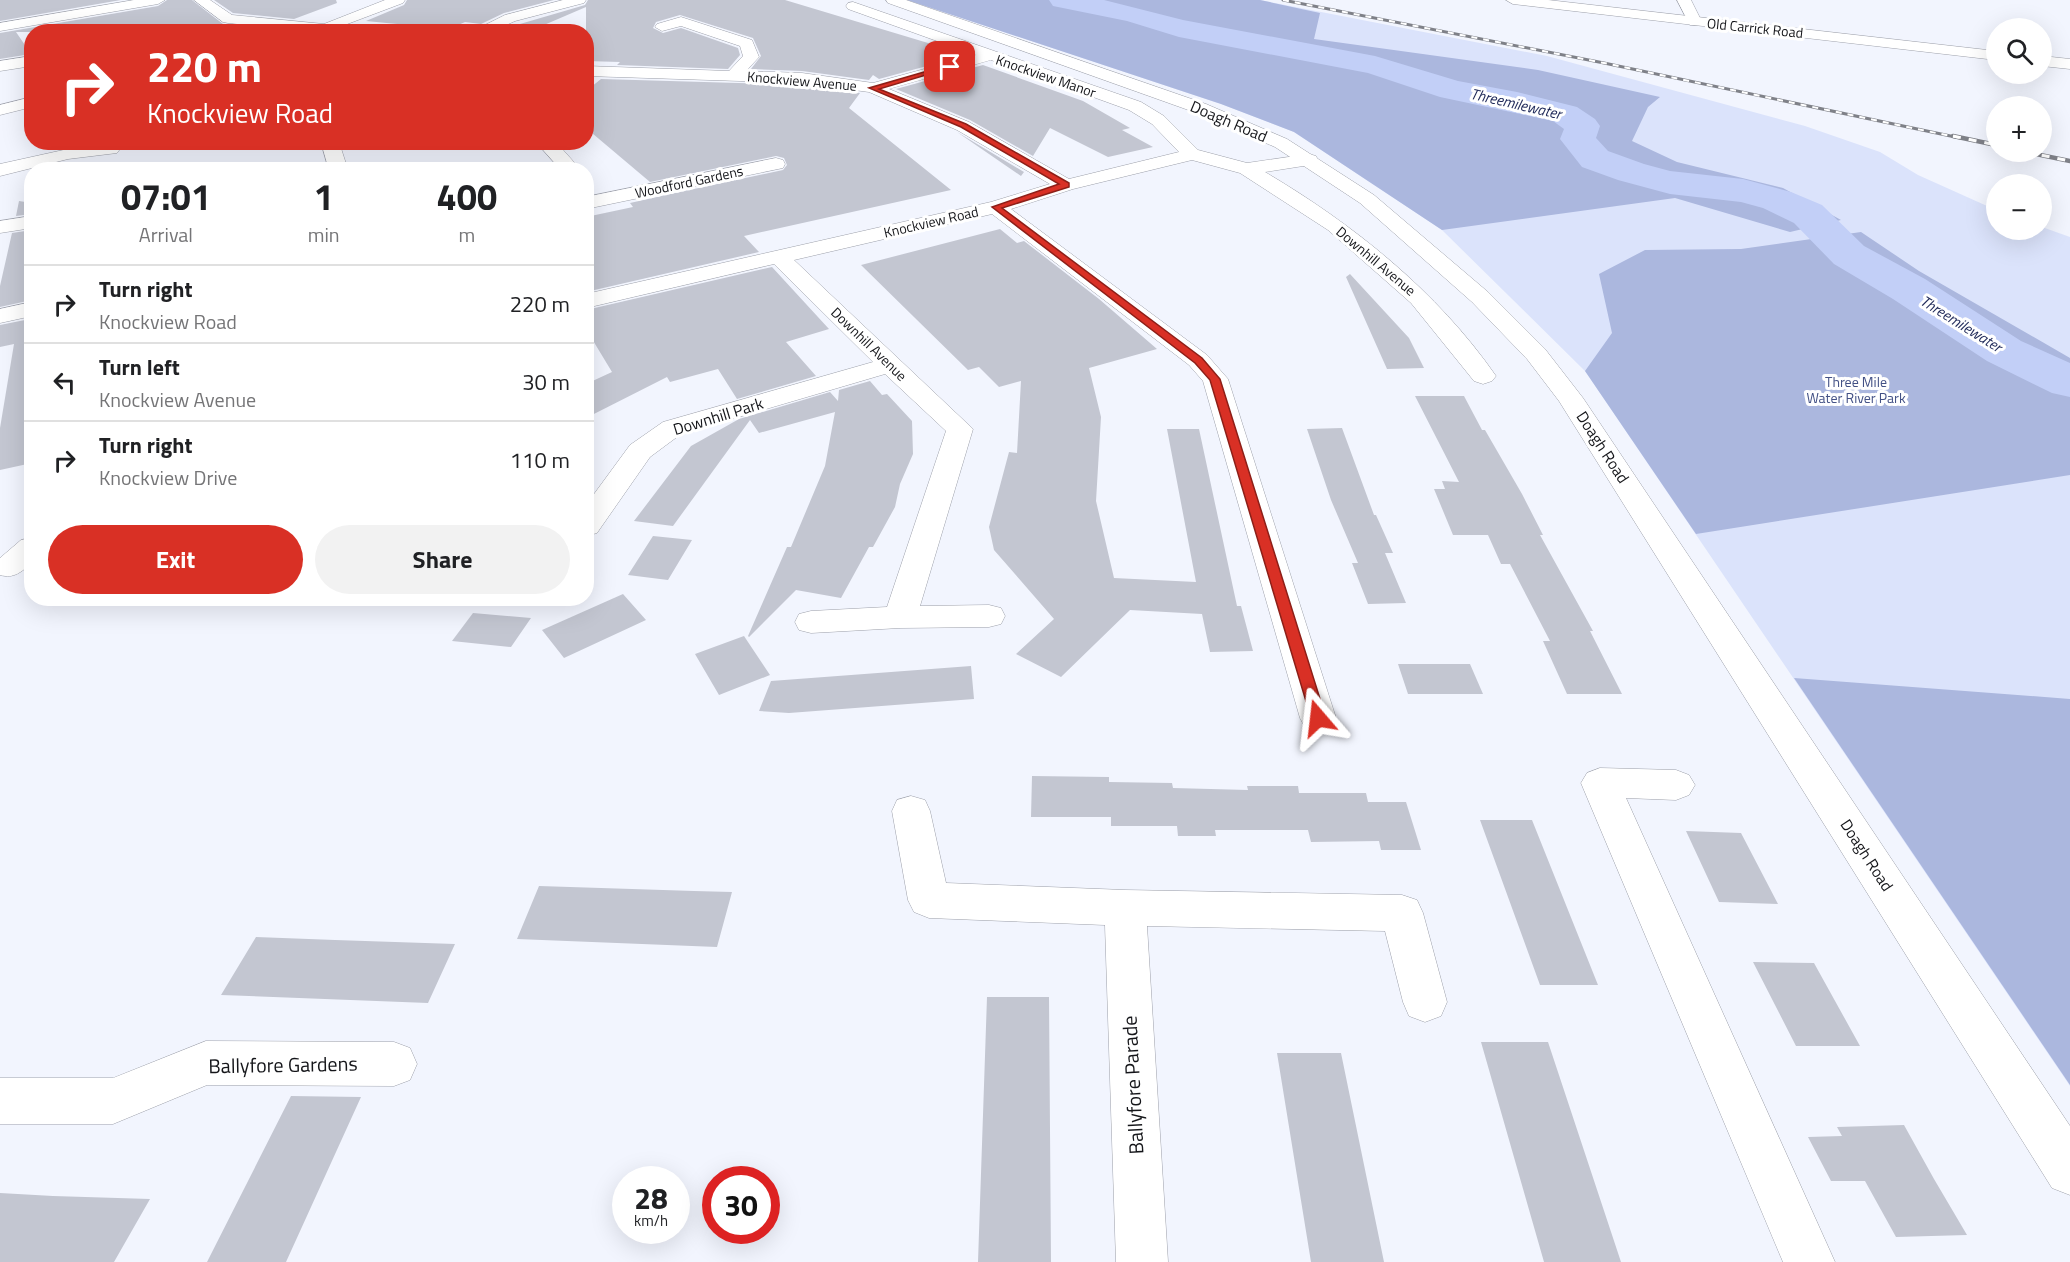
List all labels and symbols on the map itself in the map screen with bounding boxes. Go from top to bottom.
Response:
street label: Old Carrick Road [1706,12,1804,43]
pin [924,41,975,92]
street label: Knockview Manor [993,49,1099,103]
street label: Knockview Avenue [746,65,858,96]
water label: Threemilewater [1468,82,1566,126]
street label: Doagh Road [1187,94,1271,148]
street label: Woodford Gardens [633,160,745,203]
street label: Knockview Road [882,200,980,243]
street label: Downhill Avenue [1332,221,1421,300]
water label: Threemilewater [1916,289,2008,359]
street label: Downhill Avenue [827,302,912,385]
park label: Three Mile Water River Park [1806,371,1906,408]
street label: Downhill Park [670,391,766,441]
street label: Doagh Road [1571,406,1635,488]
position arrow [1286,686,1350,750]
street label: Doagh Road [1835,814,1899,896]
street label: Ballyfore Parade [1113,1015,1152,1155]
street label: Ballyfore Gardens [208,1048,358,1081]
speed limit sign: 30 [702,1166,780,1244]

